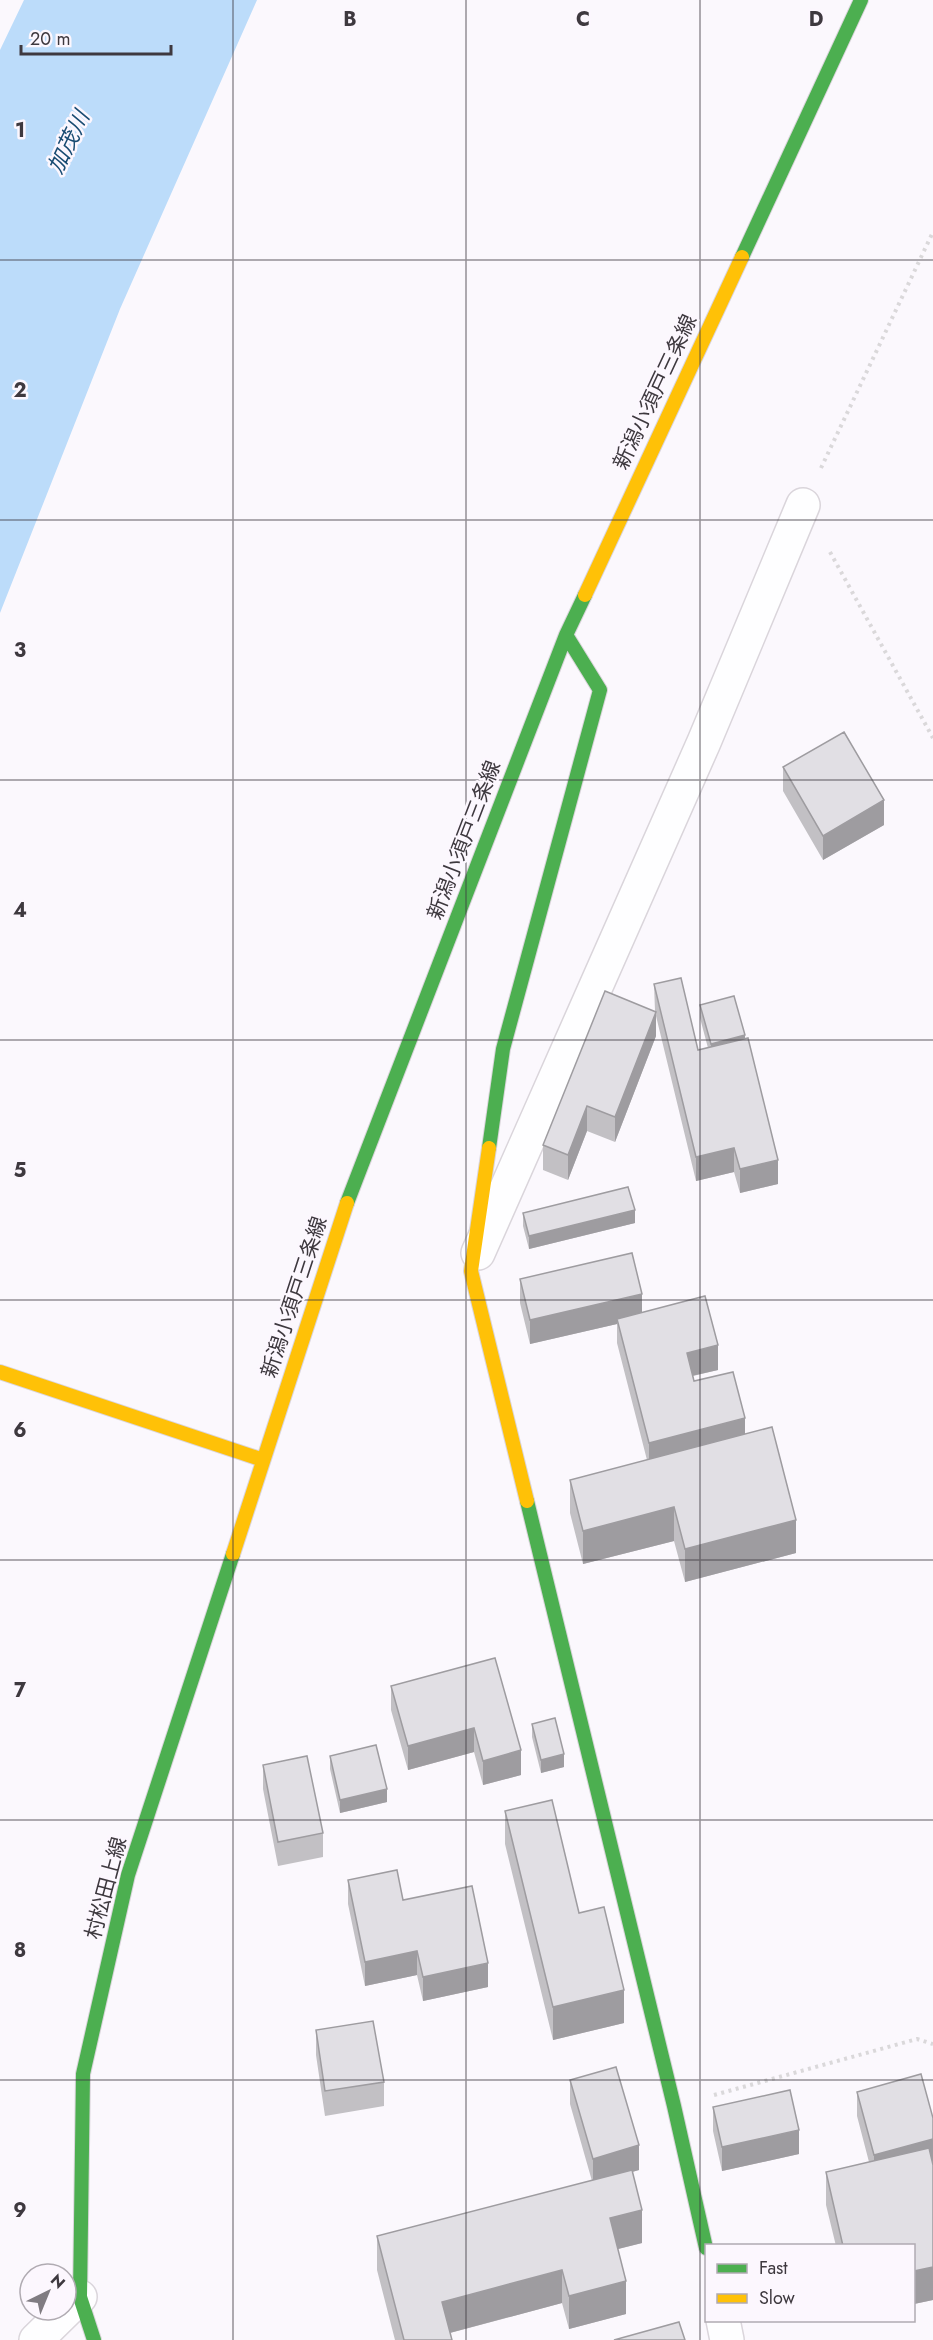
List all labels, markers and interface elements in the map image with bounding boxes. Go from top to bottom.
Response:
text: B [343,5,357,34]
text: C [576,5,590,34]
text: D [809,5,823,34]
scale bar [21,18,171,56]
text: 20 m [30,26,70,52]
water label: 加茂川 [39,104,98,179]
text: 1 [15,116,25,145]
street label: 新潟小須戸三条線 [606,310,704,474]
text: 2 [13,376,27,405]
text: 3 [14,636,26,665]
street label: 新潟小須戸三条線 [420,756,508,924]
text: 4 [13,896,27,925]
text: 5 [14,1156,27,1185]
street label: 新潟小須戸三条線 [254,1212,334,1382]
text: 6 [13,1416,27,1445]
text: 7 [14,1676,27,1705]
street label: 村松田上線 [78,1833,134,1943]
text: 8 [14,1936,26,1965]
text: 9 [13,2196,27,2225]
legend [705,2244,915,2322]
text: Fast [759,2255,788,2281]
north arrow [18,2262,78,2322]
text: N [45,2269,70,2294]
text: Slow [759,2285,796,2311]

